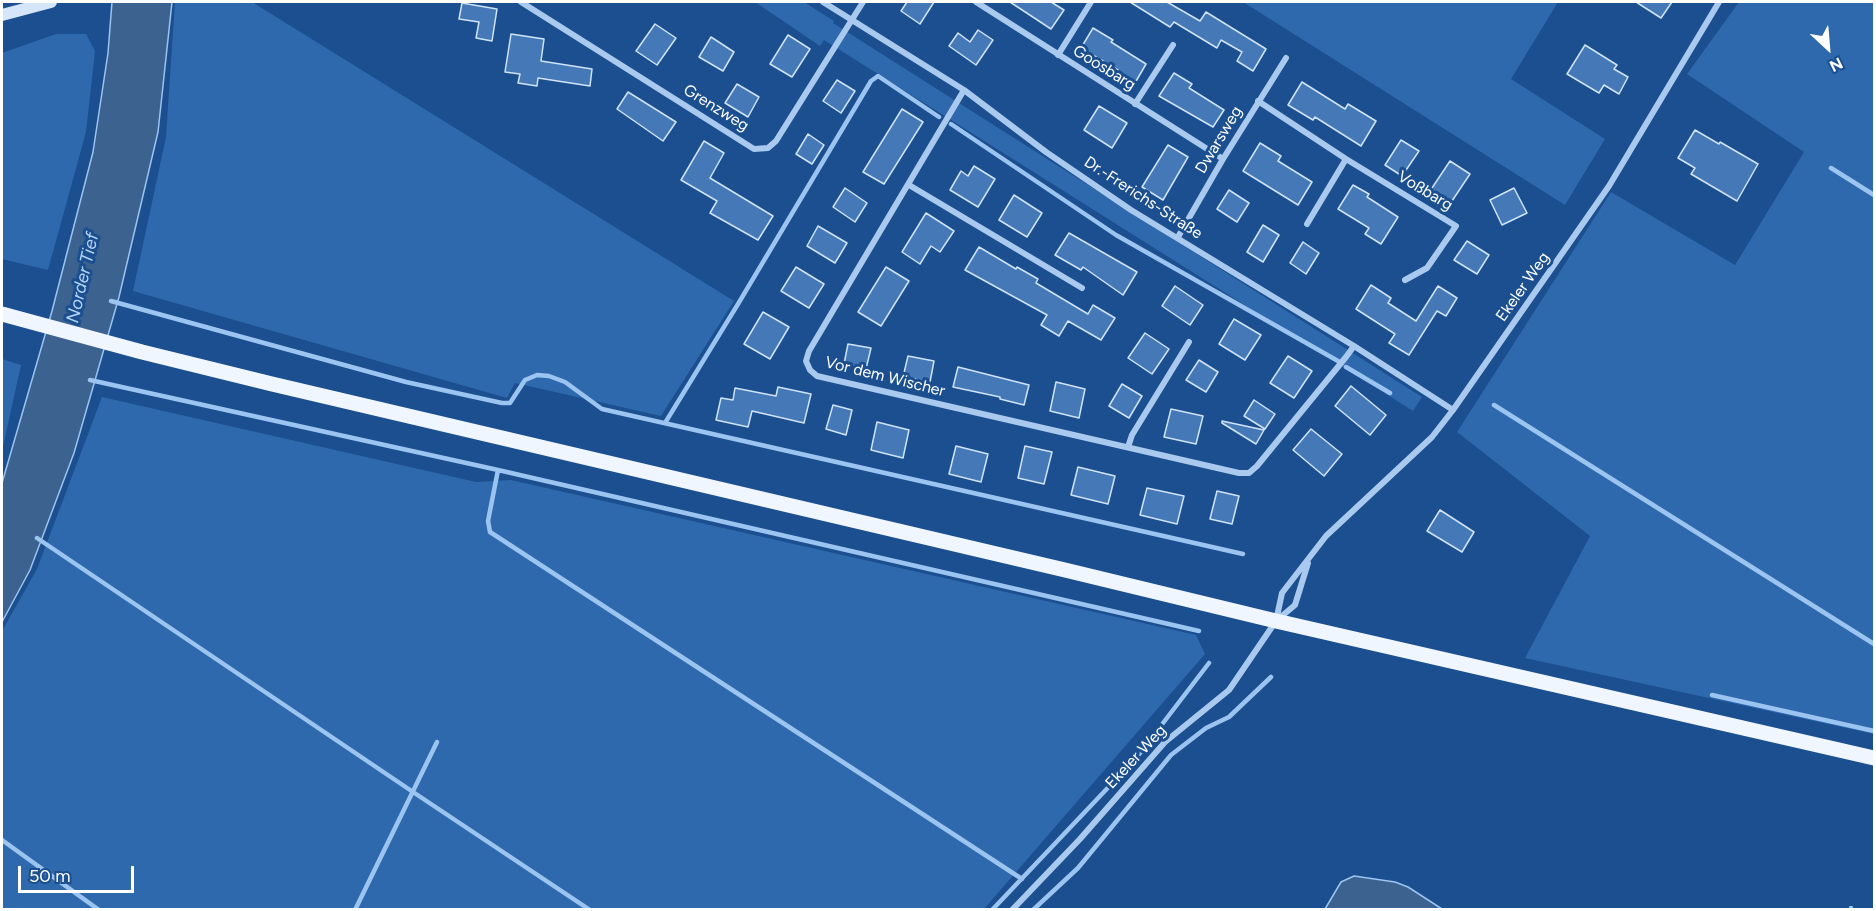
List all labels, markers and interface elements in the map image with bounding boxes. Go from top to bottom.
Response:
north arrow [1798,18,1858,78]
street label: Goosbarg [1069,41,1139,95]
text: N [1826,53,1846,76]
street label: Grenzweg [680,80,752,136]
street label: Dwarsweg [1191,103,1247,177]
street label: Dr.-Frerichs-Straße [1080,153,1206,243]
street label: Voßbarg [1394,167,1456,215]
water label: Norder Tief [62,231,104,325]
street label: Ekeler Weg [1492,249,1554,325]
street label: Vor dem Wischer [823,353,947,401]
street label: Ekeler Weg [1102,721,1170,793]
scale bar [21,854,136,892]
text: 50 m [29,865,71,887]

